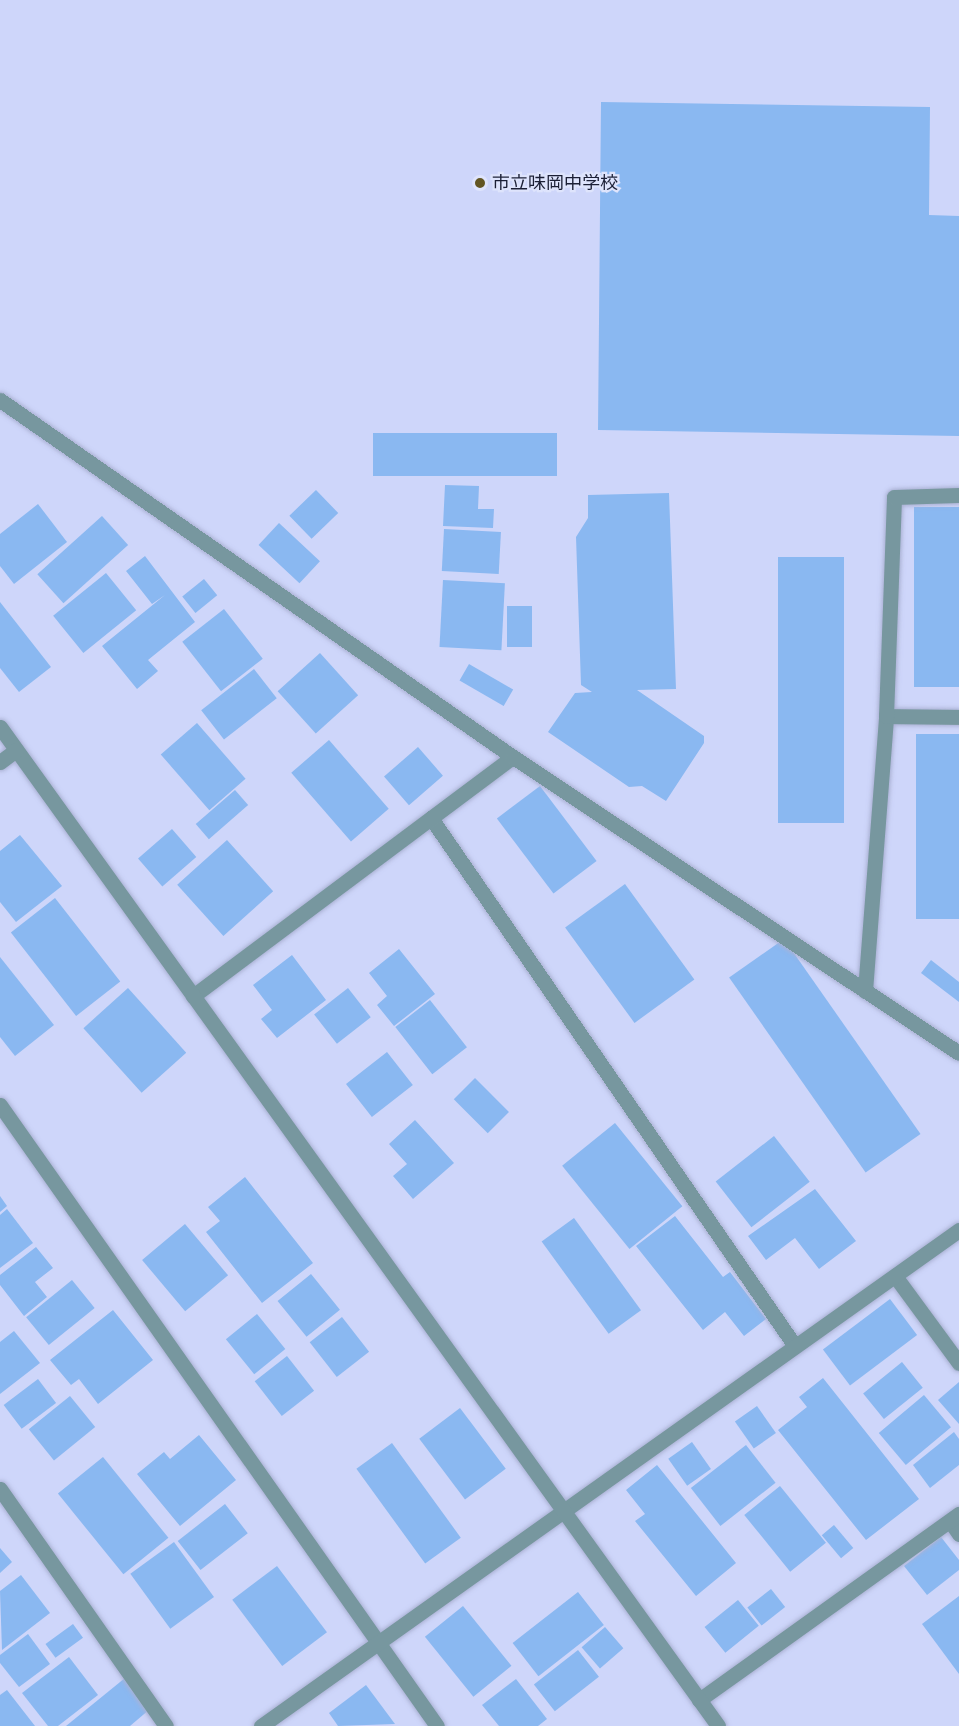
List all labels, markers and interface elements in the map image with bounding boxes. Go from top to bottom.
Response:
place label: 市立味岡中学校 [492,172,618,194]
marker: 市立味岡中学校 [473,176,487,190]

